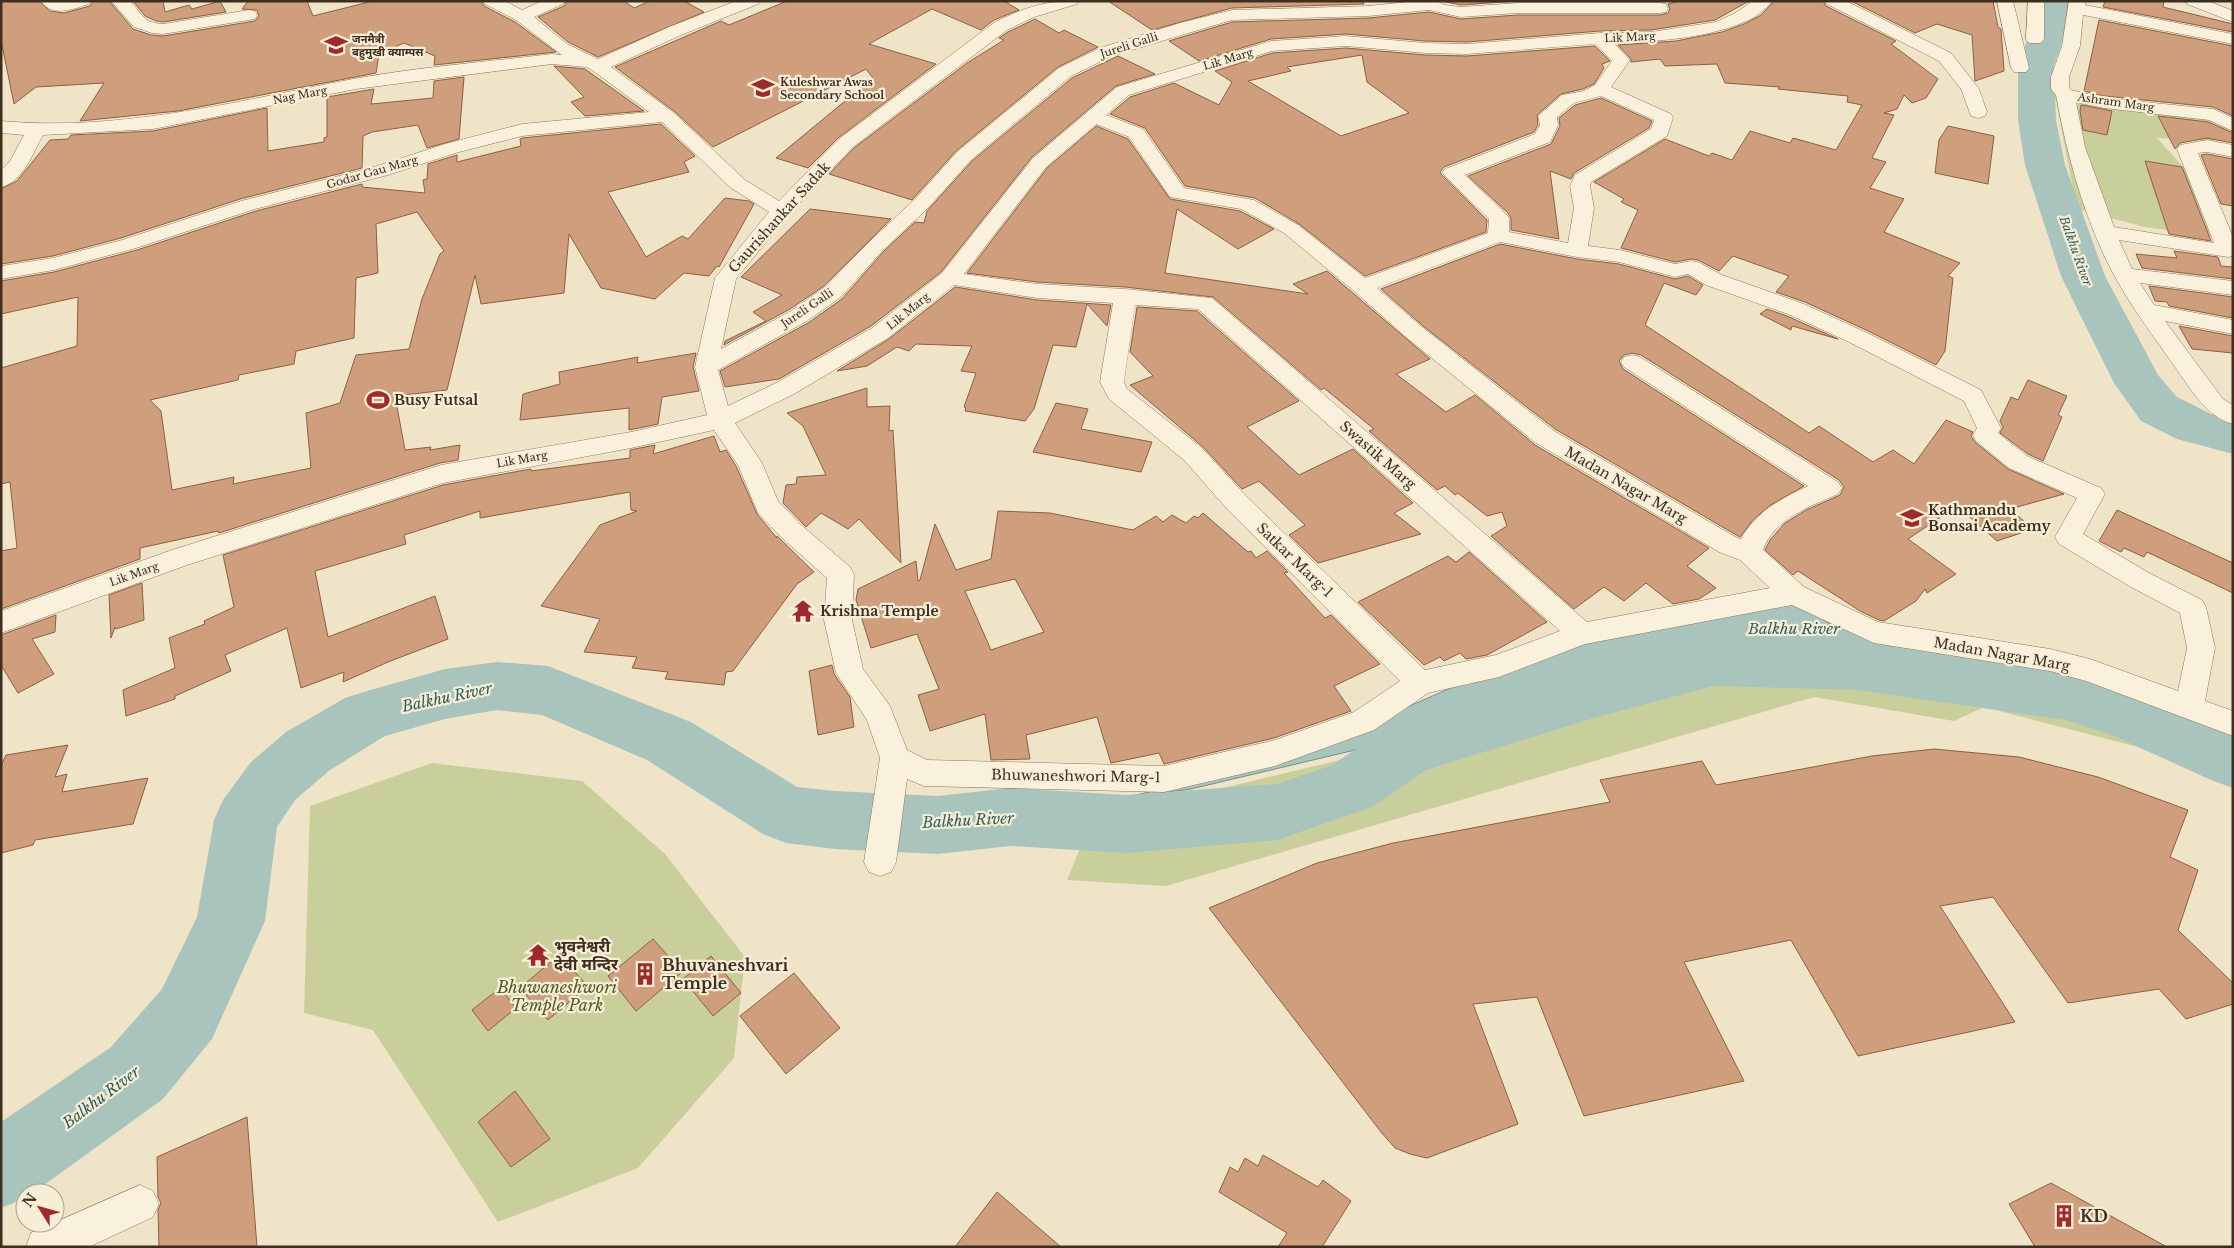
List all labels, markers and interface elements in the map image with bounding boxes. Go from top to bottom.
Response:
street label: Jureli Galli [1096,29,1160,62]
street label: Lik Marg [1604,29,1656,45]
school or university icon: जनमैत्री बहुमुखी क्याम्पस [323,32,349,58]
place label: जनमैत्री बहुमुखी क्याम्पस [352,32,424,60]
street label: Lik Marg [1201,45,1255,73]
school or university icon: Kuleshwar Awas Secondary School [750,75,776,101]
place label: Kuleshwar Awas Secondary School [780,75,884,102]
street label: Nag Marg [272,83,329,107]
street label: Ashram Marg [2076,90,2156,114]
street label: Godar Gau Marg [325,152,420,192]
street label: Gaurishankar Sadak [724,157,834,276]
water label: Balkhu River [2056,213,2096,289]
street label: Jureli Galli [777,285,836,332]
street label: Lik Marg [884,289,933,333]
sports icon: Busy Futsal [365,387,391,413]
place label: Busy Futsal [394,391,478,409]
street label: Swastik Marg [1336,417,1420,493]
street label: Madan Nagar Marg [1562,443,1691,528]
street label: Lik Marg [495,448,549,470]
place label: Kathmandu Bonsai Academy [1928,501,2051,535]
school or university icon: Kathmandu Bonsai Academy [1899,505,1925,531]
street label: Satkar Marg-1 [1253,519,1337,601]
street label: Lik Marg [107,558,161,589]
temple icon: Krishna Temple [790,598,816,624]
place label: Krishna Temple [820,602,939,620]
water label: Balkhu River [1747,619,1841,638]
street label: Madan Nagar Marg [1932,633,2072,675]
water label: Balkhu River [399,678,495,716]
street label: Bhuwaneshwori Marg-1 [991,766,1161,786]
water label: Balkhu River [921,808,1015,832]
place label: भुवनेश्वरी देवी मन्दिर [554,936,619,974]
temple icon: भुवनेश्वरी देवी मन्दिर [525,942,551,968]
place label: Bhuvaneshvari Temple [662,955,789,993]
building icon: Bhuvaneshvari Temple [632,961,658,987]
park label: Bhuwaneshwori Temple Park [496,977,618,1015]
water label: Balkhu River [58,1061,144,1133]
north arrow [15,1183,65,1233]
text: N [18,1190,41,1211]
building icon: KD [2051,1203,2077,1229]
place label: KD [2080,1206,2108,1226]

